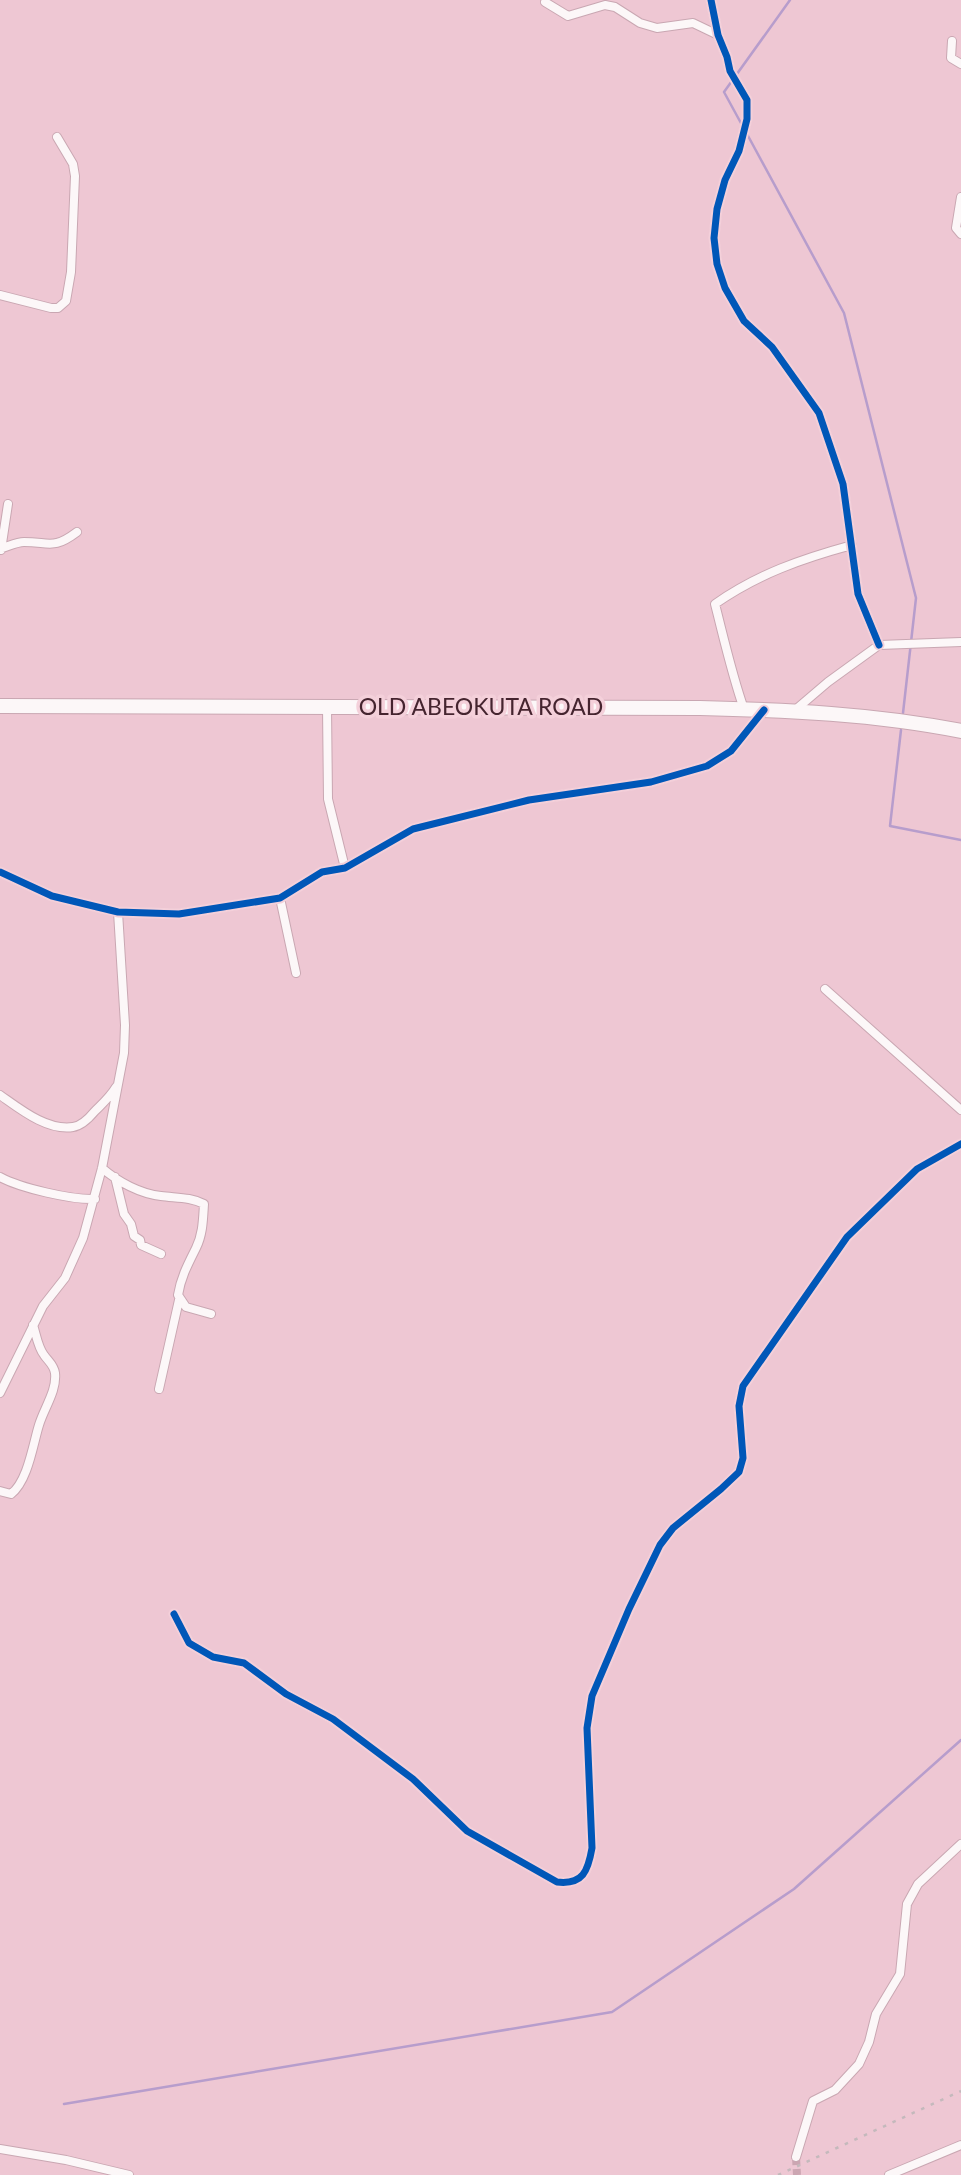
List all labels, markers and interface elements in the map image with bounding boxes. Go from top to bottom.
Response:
street label: OLD ABEOKUTA ROAD [359,692,603,720]

